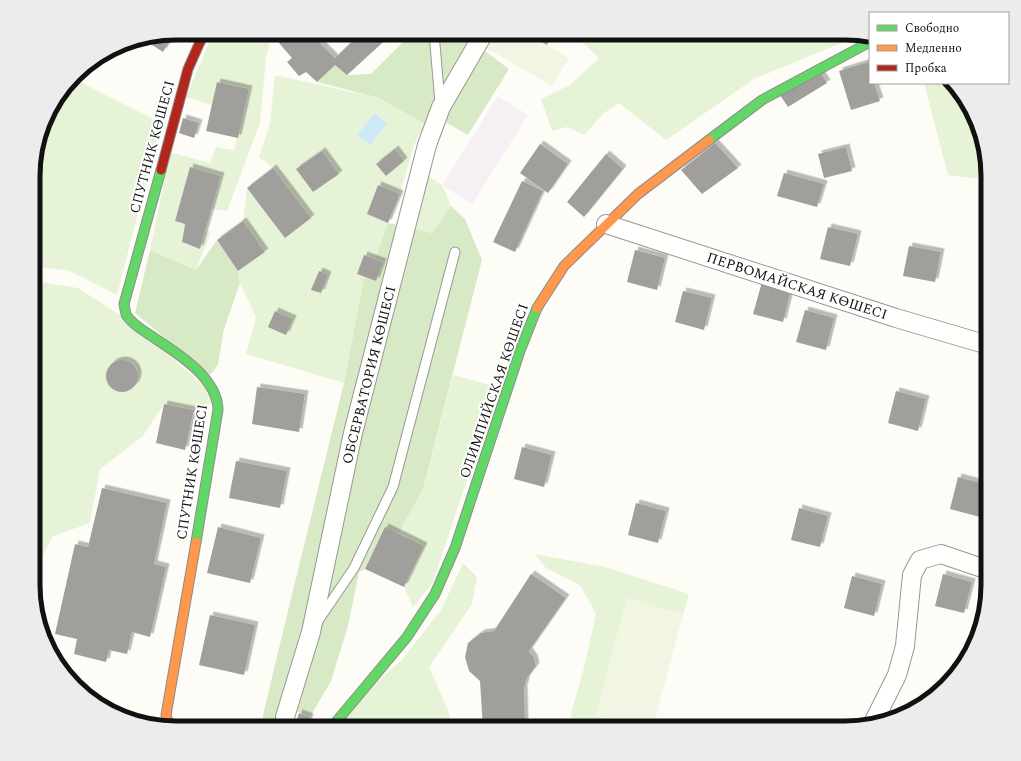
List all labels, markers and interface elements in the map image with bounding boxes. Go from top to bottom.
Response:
legend [869,12,1009,84]
text: Свободно [905,19,959,38]
text: Медленно [905,39,962,58]
text: Пробка [905,59,947,78]
street label: СПУТНИК КӨШЕСІ [124,78,180,216]
street label: ПЕРВОМАЙСКАЯ КӨШЕСІ [704,247,890,325]
street label: ОБСЕРВАТОРИЯ КӨШЕСІ [337,284,401,466]
street label: ОЛИМПИЙСКАЯ КӨШЕСІ [454,301,534,481]
street label: СПУТНИК КӨШЕСІ [171,403,213,541]

